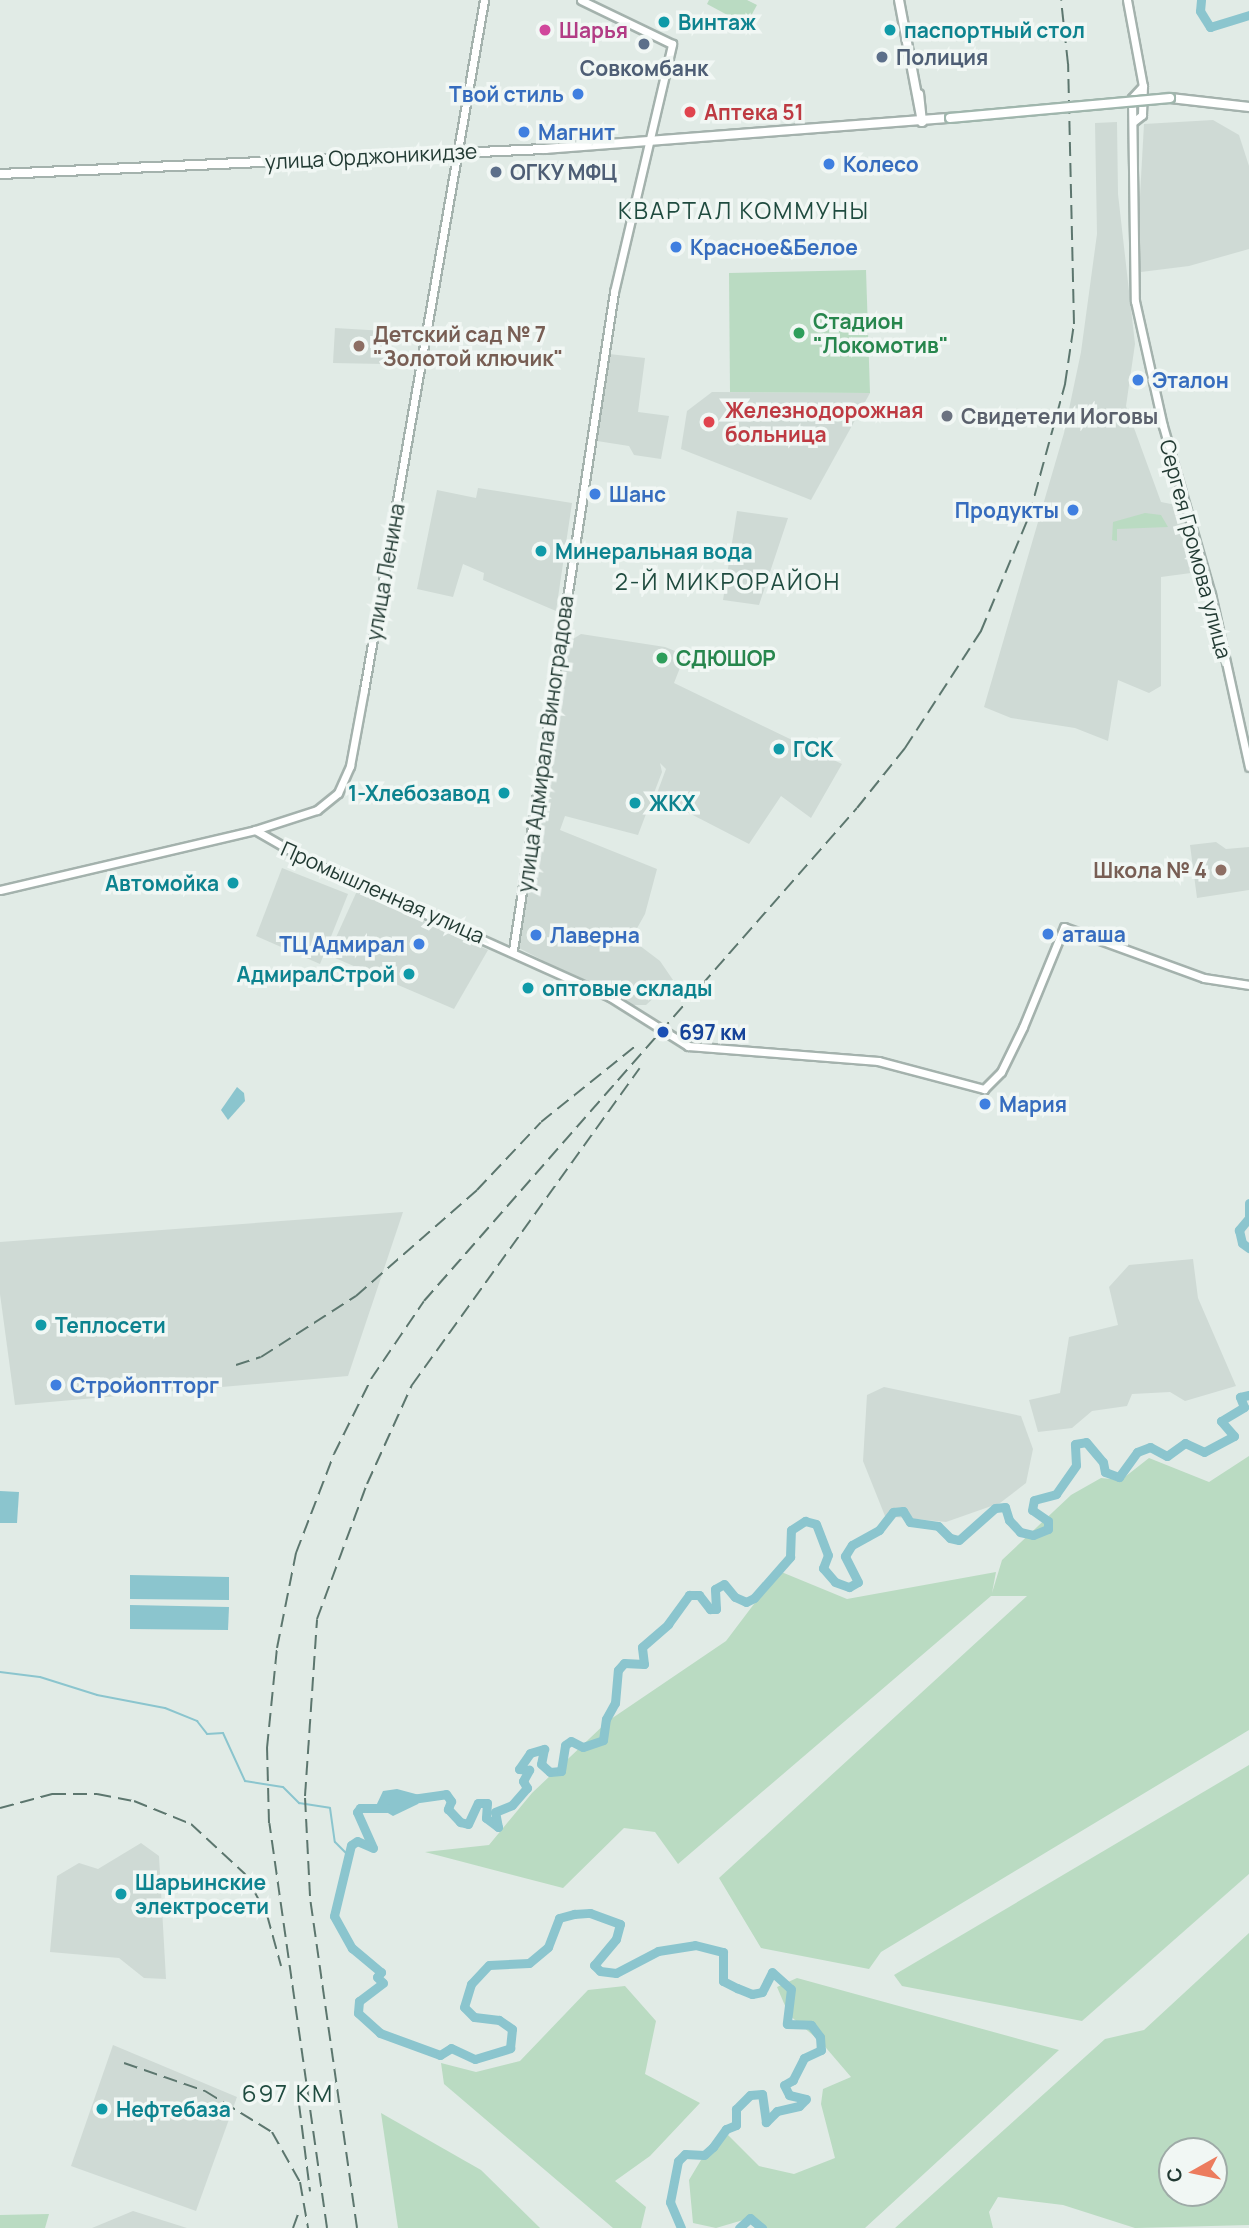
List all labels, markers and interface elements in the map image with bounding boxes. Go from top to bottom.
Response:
place label: Винтаж [678,9,756,35]
marker: Винтаж [656,14,672,30]
place label: Шарья [559,17,628,43]
place label: паспортный стол [904,17,1085,43]
marker: Шарья [537,22,553,38]
marker: паспортный стол [882,22,898,38]
marker: Совкомбанк [636,36,652,52]
place label: Полиция [896,44,988,70]
marker: Полиция [874,49,890,65]
place label: Совкомбанк [580,55,708,81]
place label: Твой стиль [449,81,564,107]
marker: Твой стиль [570,86,586,102]
place label: Аптека 51 [704,99,804,125]
marker: Аптека 51 [682,104,698,120]
place label: Магнит [538,119,615,145]
marker: Магнит [516,124,532,140]
street label: улица Орджоникидзе [264,138,478,174]
place label: Колесо [843,151,919,177]
marker: Колесо [821,156,837,172]
place label: ОГКУ МФЦ [510,159,618,185]
marker: ОГКУ МФЦ [488,164,504,180]
district label: КВАРТАЛ КОММУНЫ [620,196,868,224]
place label: Красное&Белое [690,234,858,260]
marker: Красное&Белое [668,239,684,255]
place label: Стадион "Локомотив" [813,308,948,358]
place label: Детский сад № 7 "Золотой ключик" [373,321,563,371]
marker: Стадион "Локомотив" [791,325,807,341]
marker: Детский сад № 7 "Золотой ключик" [351,338,367,354]
place label: Эталон [1152,367,1229,393]
marker: Эталон [1130,372,1146,388]
place label: Железнодорожная больница [725,397,923,447]
place label: Свидетели Иоговы [961,403,1158,429]
marker: Свидетели Иоговы [939,408,955,424]
marker: Железнодорожная больница [699,412,719,432]
street label: Сергея Громова улица [1155,437,1237,661]
place label: Шанс [609,481,666,507]
marker: Шанс [587,486,603,502]
place label: Продукты [955,497,1059,523]
street label: улица Ленина [361,501,409,643]
marker: Продукты [1065,502,1081,518]
place label: Минеральная вода [555,538,753,564]
marker: Минеральная вода [533,543,549,559]
district label: 2-Й МИКРОРАЙОН [616,567,840,595]
street label: улица Адмирала Виноградова [512,594,578,894]
place label: СДЮШОР [676,645,776,671]
marker: СДЮШОР [654,650,670,666]
place label: ГСК [793,736,834,762]
marker: ГСК [771,741,787,757]
place label: 1-Хлебозавод [348,780,490,806]
marker: 1-Хлебозавод [496,785,512,801]
place label: ЖКХ [649,790,696,816]
marker: ЖКХ [627,795,643,811]
street label: Промышленная улица [277,836,489,948]
place label: Школа № 4 [1093,857,1207,883]
marker: Школа № 4 [1213,862,1229,878]
place label: Автомойка [105,870,219,896]
marker: Автомойка [225,875,241,891]
place label: аташа [1062,921,1126,947]
place label: Лаверна [550,922,640,948]
marker: аташа [1040,926,1056,942]
marker: Лаверна [528,927,544,943]
place label: ТЦ Адмирал [279,931,405,957]
marker: ТЦ Адмирал [411,936,427,952]
place label: АдмиралСтрой [237,961,395,987]
marker: АдмиралСтрой [401,966,417,982]
place label: оптовые склады [542,975,713,1001]
marker: оптовые склады [520,980,536,996]
place label: 697 км [679,1019,746,1045]
marker: 697 км [653,1022,673,1042]
place label: Мария [999,1091,1067,1117]
marker: Мария [977,1096,993,1112]
place label: Теплосети [55,1312,166,1338]
marker: Теплосети [33,1317,49,1333]
place label: Стройоптторг [70,1372,219,1398]
marker: Стройоптторг [48,1377,64,1393]
place label: Шарьинские электросети [135,1869,269,1919]
marker: Шарьинские электросети [113,1886,129,1902]
district label: 697 КМ [243,2079,333,2107]
place label: Нефтебаза [116,2096,231,2122]
marker: Нефтебаза [94,2101,110,2117]
north arrow [1158,2137,1228,2207]
text: С [1160,2166,1188,2184]

